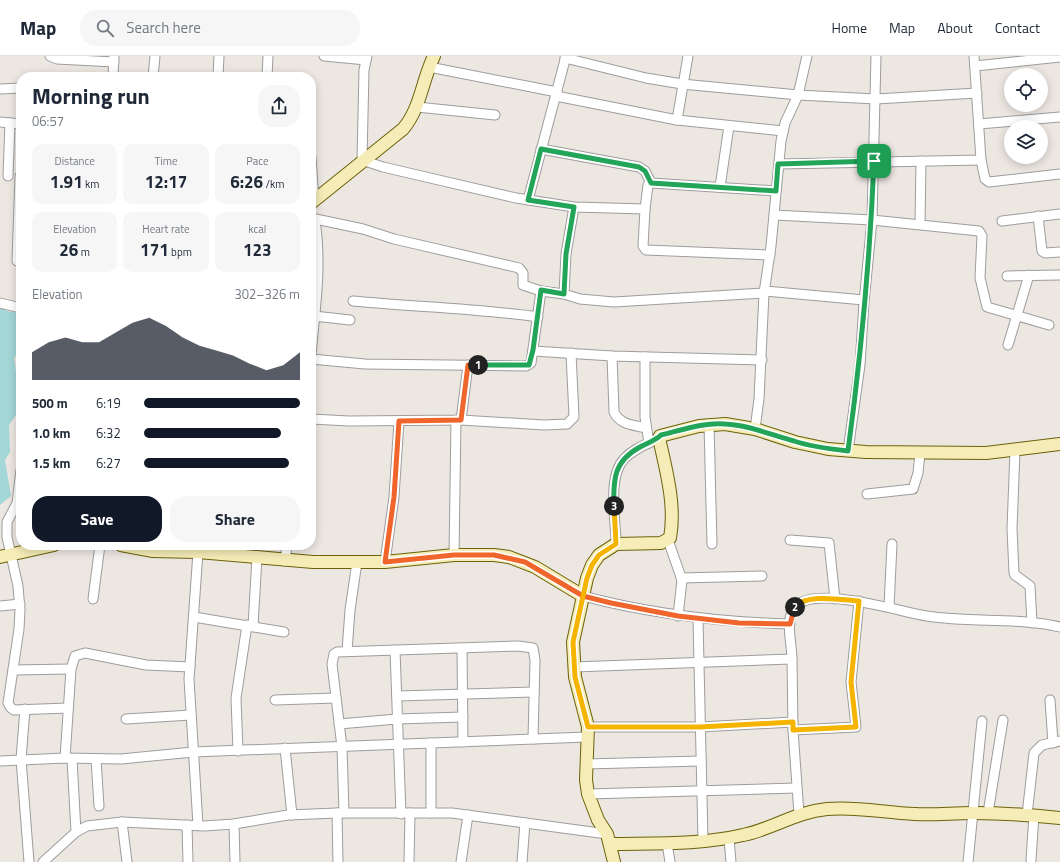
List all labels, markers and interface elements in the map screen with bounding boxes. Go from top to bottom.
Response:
search box [80,10,360,46]
text: Map [20,13,56,42]
text: Search here [126,16,201,39]
icon: search [94,17,116,39]
text: Home [832,17,867,38]
text: Map [889,17,915,38]
text: About [937,17,973,38]
text: Contact [995,17,1040,38]
map controls [1004,68,1048,164]
button: locate [1004,68,1048,112]
text: Morning run [32,79,150,113]
button: share [258,85,300,127]
text: 06:57 [32,111,64,131]
button: layers [1004,120,1048,164]
pin [857,144,891,178]
icon: arrive [863,150,885,172]
text: Distance [55,153,95,169]
text: Time [155,153,177,169]
text: Pace [246,153,268,169]
text: 1.91 [50,169,83,195]
text: 12:17 [145,169,187,195]
text: 6:26 [230,169,263,195]
text: km [83,176,100,192]
text: /km [263,176,285,192]
text: Elevation [53,221,96,237]
text: Heart rate [142,221,190,237]
text: kcal [248,221,266,237]
text: 26 [59,237,78,263]
text: 171 [140,237,169,263]
text: 123 [243,237,272,263]
text: m [78,244,90,260]
text: bpm [169,244,192,260]
text: Elevation [32,284,83,304]
text: 302–326 m [234,284,300,304]
pin: 1 [468,355,488,375]
text: 1 [475,357,481,373]
text: 500 m [32,393,68,413]
text: 6:19 [96,393,121,413]
text: 1.0 km [32,423,70,443]
text: 6:32 [96,423,121,443]
text: 1.5 km [32,453,70,473]
text: 6:27 [96,453,121,473]
button: Save [32,496,162,542]
button: Share [170,496,300,542]
pin: 3 [604,496,624,516]
text: 3 [611,498,617,514]
pin: 2 [785,597,805,617]
text: 2 [792,599,798,615]

